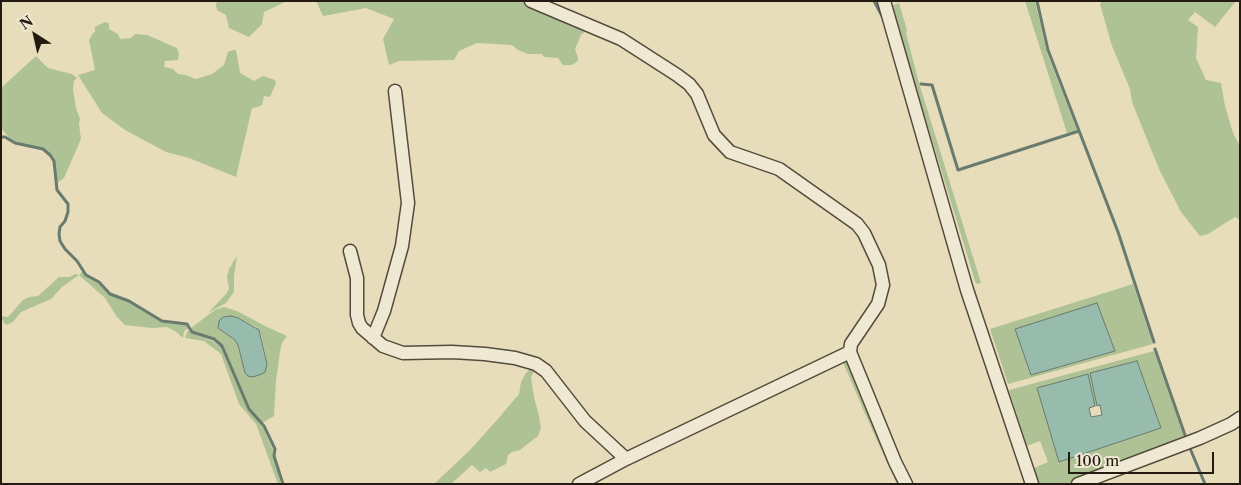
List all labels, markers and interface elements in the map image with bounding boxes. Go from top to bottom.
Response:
north arrow [10,10,60,60]
text: N [16,12,37,34]
scale bar [1071,442,1217,474]
text: 100 m [1076,451,1119,470]

